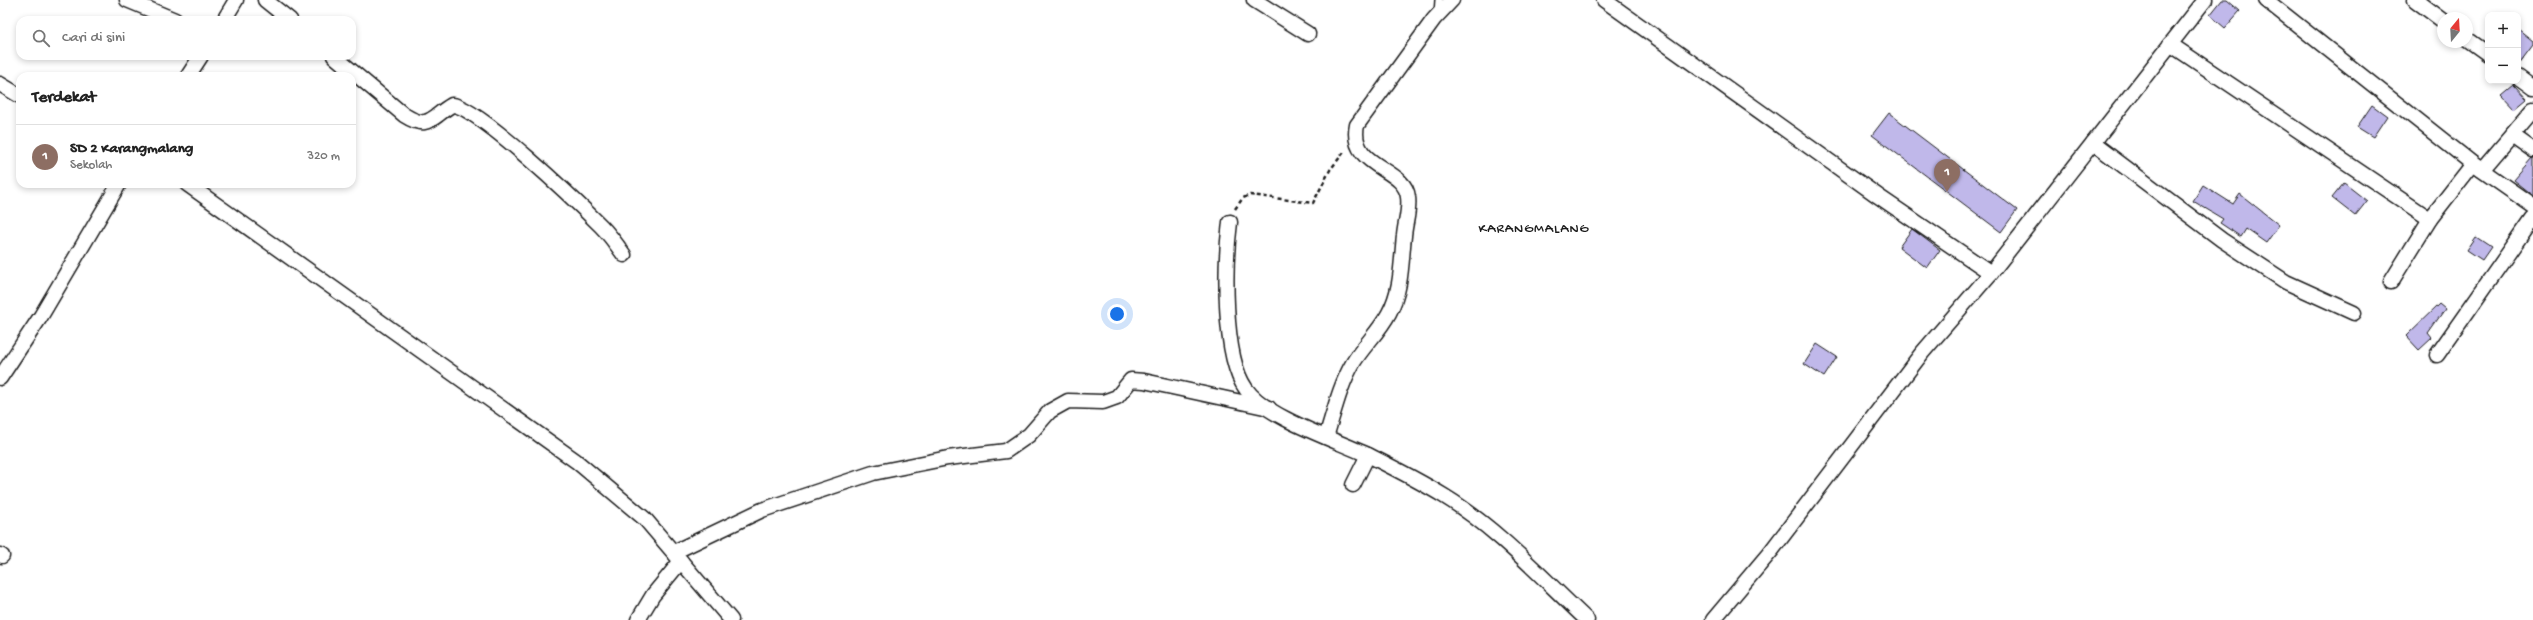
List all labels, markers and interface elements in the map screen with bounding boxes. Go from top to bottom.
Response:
north arrow [2437,12,2473,48]
map controls [2485,12,2521,84]
button: + [2485,12,2521,48]
search box [16,16,356,60]
icon: search [30,27,52,49]
text: Cari di sini [62,29,125,47]
button: − [2485,48,2521,84]
text: Terdekat [32,88,96,108]
text: SD 2 Karangmalang [70,140,193,158]
text: 1 [42,149,48,164]
text: 320 m [307,149,340,164]
text: Sekolah [70,158,112,173]
pin: 1 [1934,159,1960,192]
district label: KARANGMALANG [1479,221,1590,238]
your location [1107,304,1127,324]

